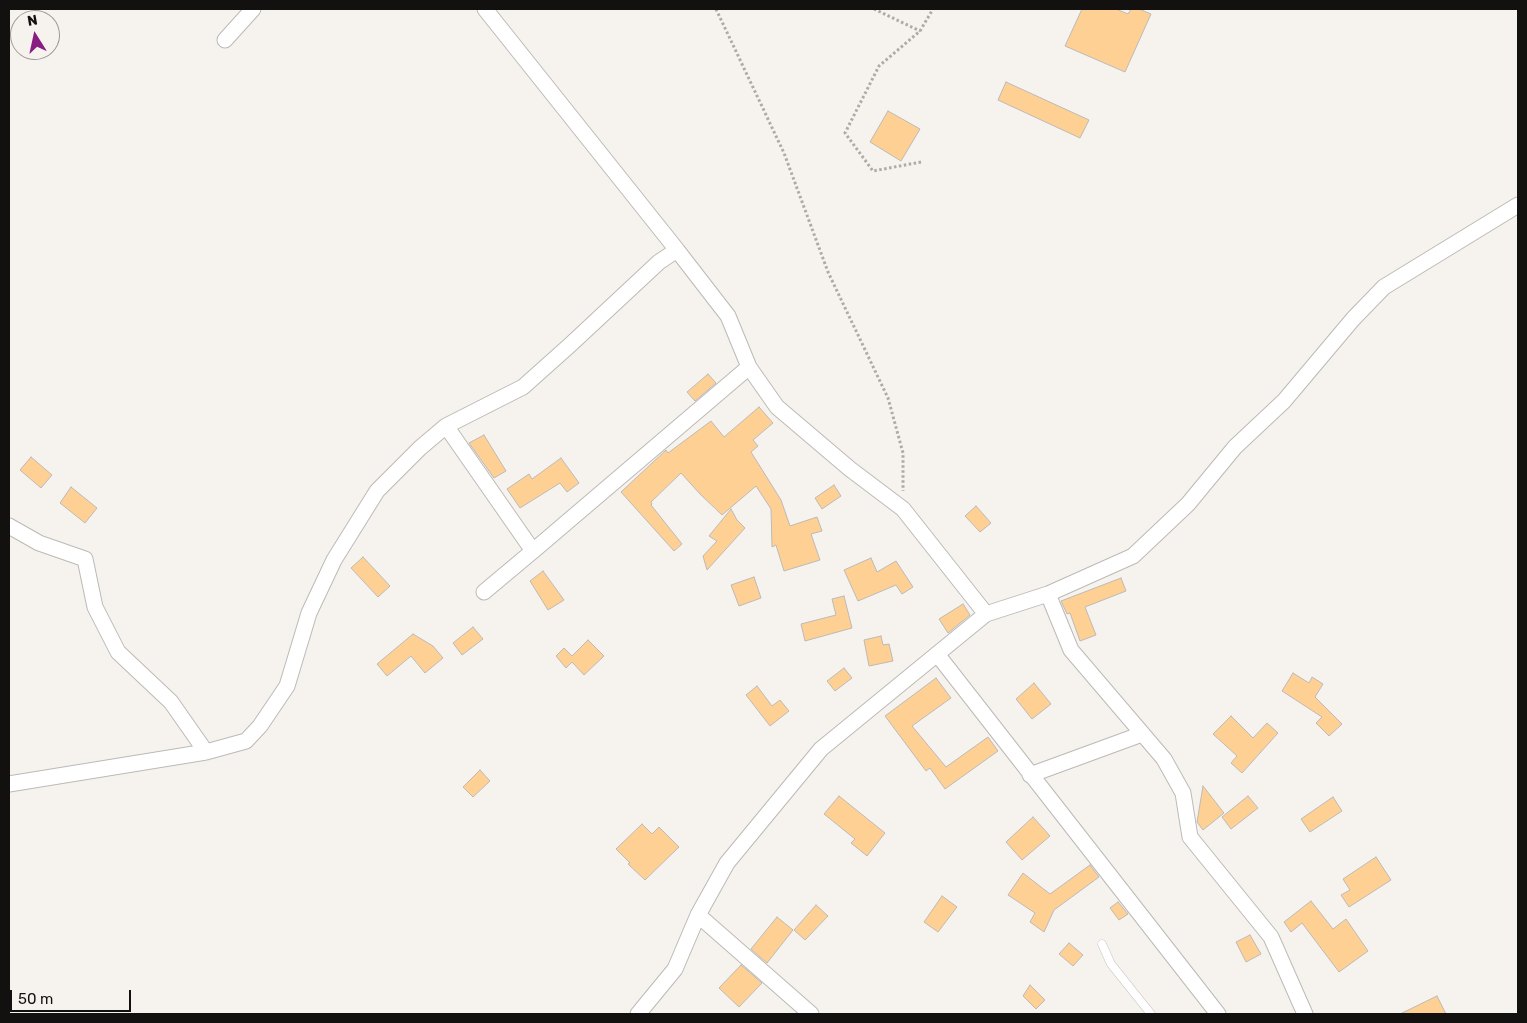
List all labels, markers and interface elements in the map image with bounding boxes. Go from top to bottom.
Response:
north arrow [10,10,60,60]
text: N [26,11,39,30]
scale bar [12,980,134,1012]
text: 50 m [18,990,53,1008]

